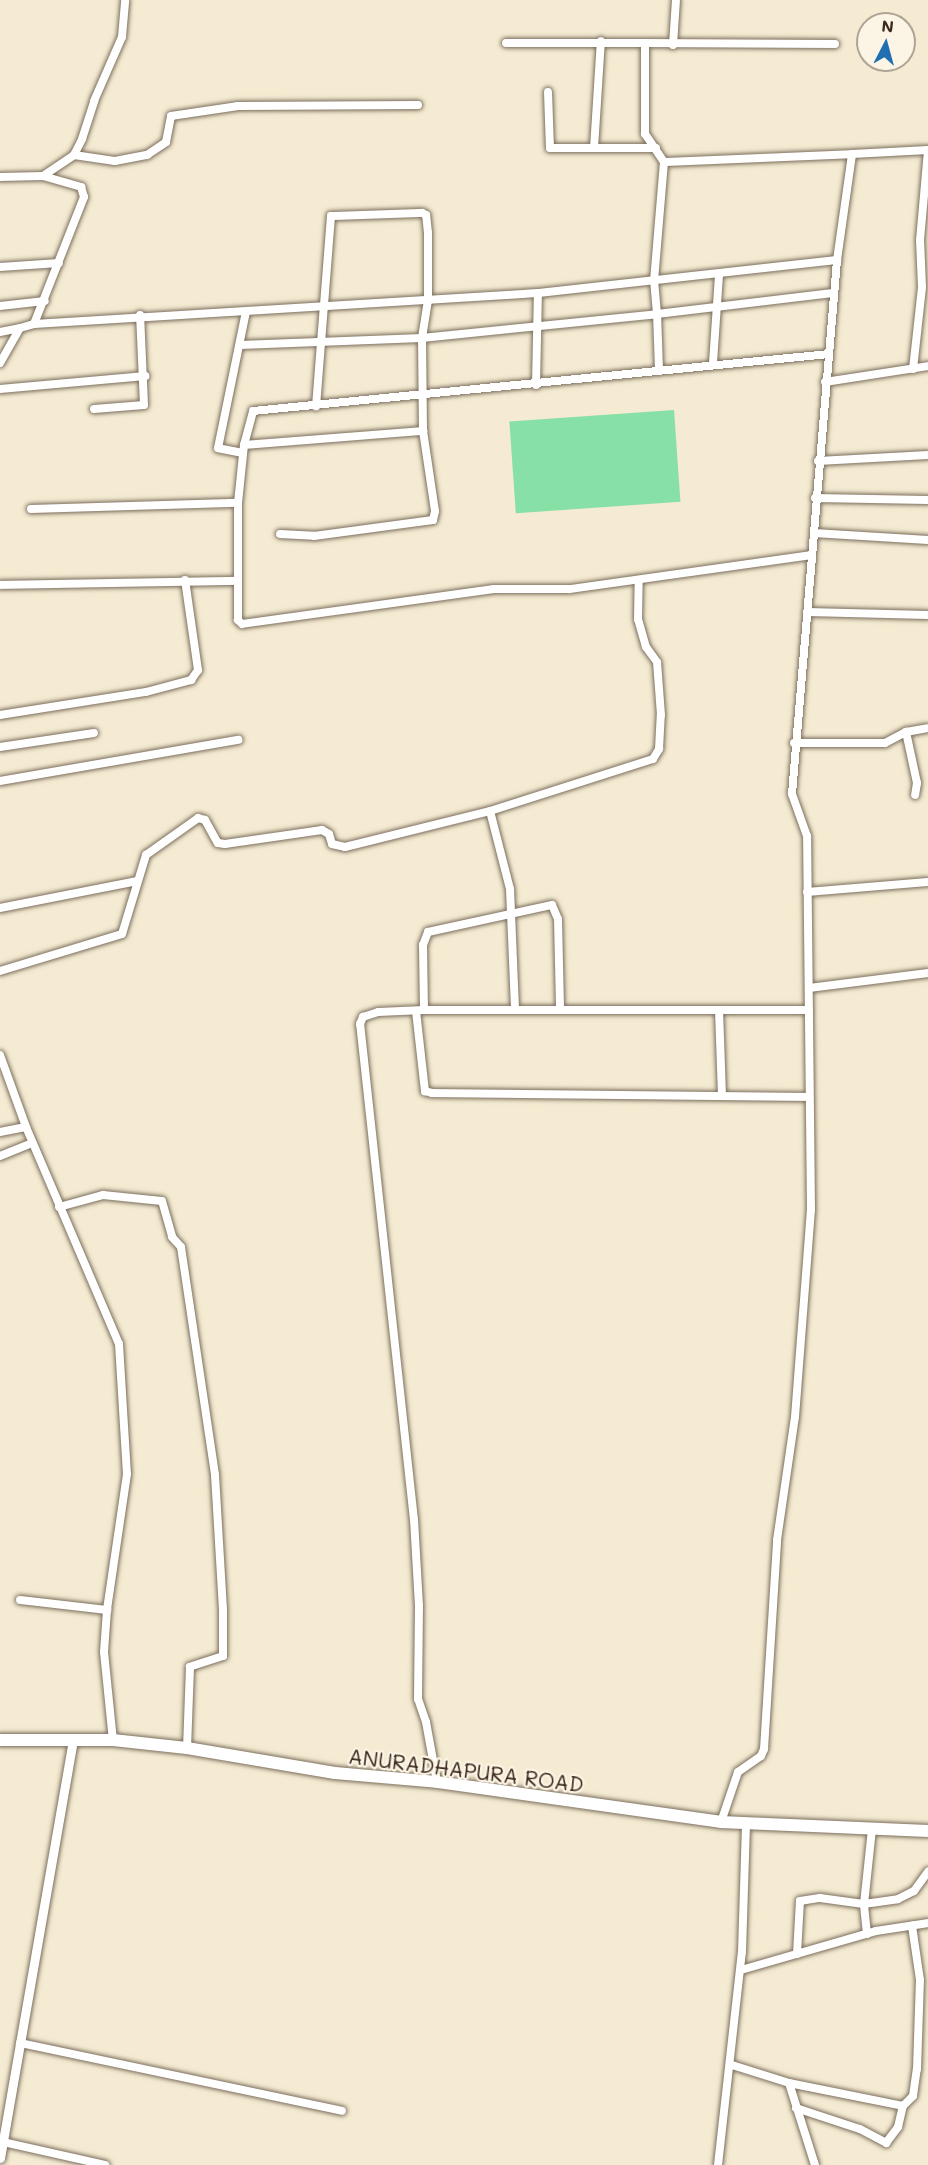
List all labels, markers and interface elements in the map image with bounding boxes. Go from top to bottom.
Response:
north arrow [856,12,916,72]
text: N [881,15,895,37]
street label: ANURADHAPURA ROAD [347,1743,585,1797]

